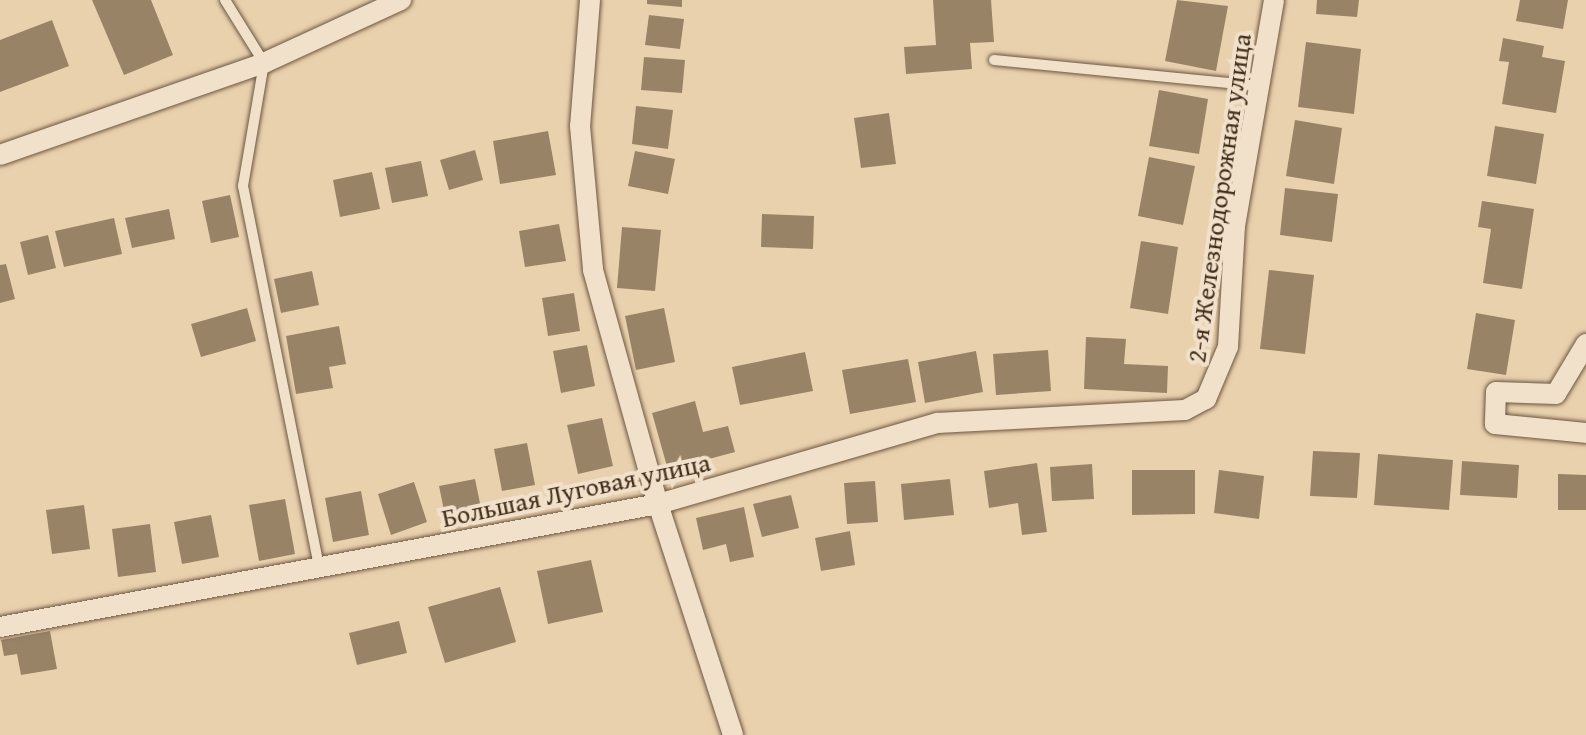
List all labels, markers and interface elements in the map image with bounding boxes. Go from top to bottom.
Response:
street label: 2-я Железнодорожная улица [1180,31,1258,365]
street label: Большая Луговая улица [439,446,713,534]

